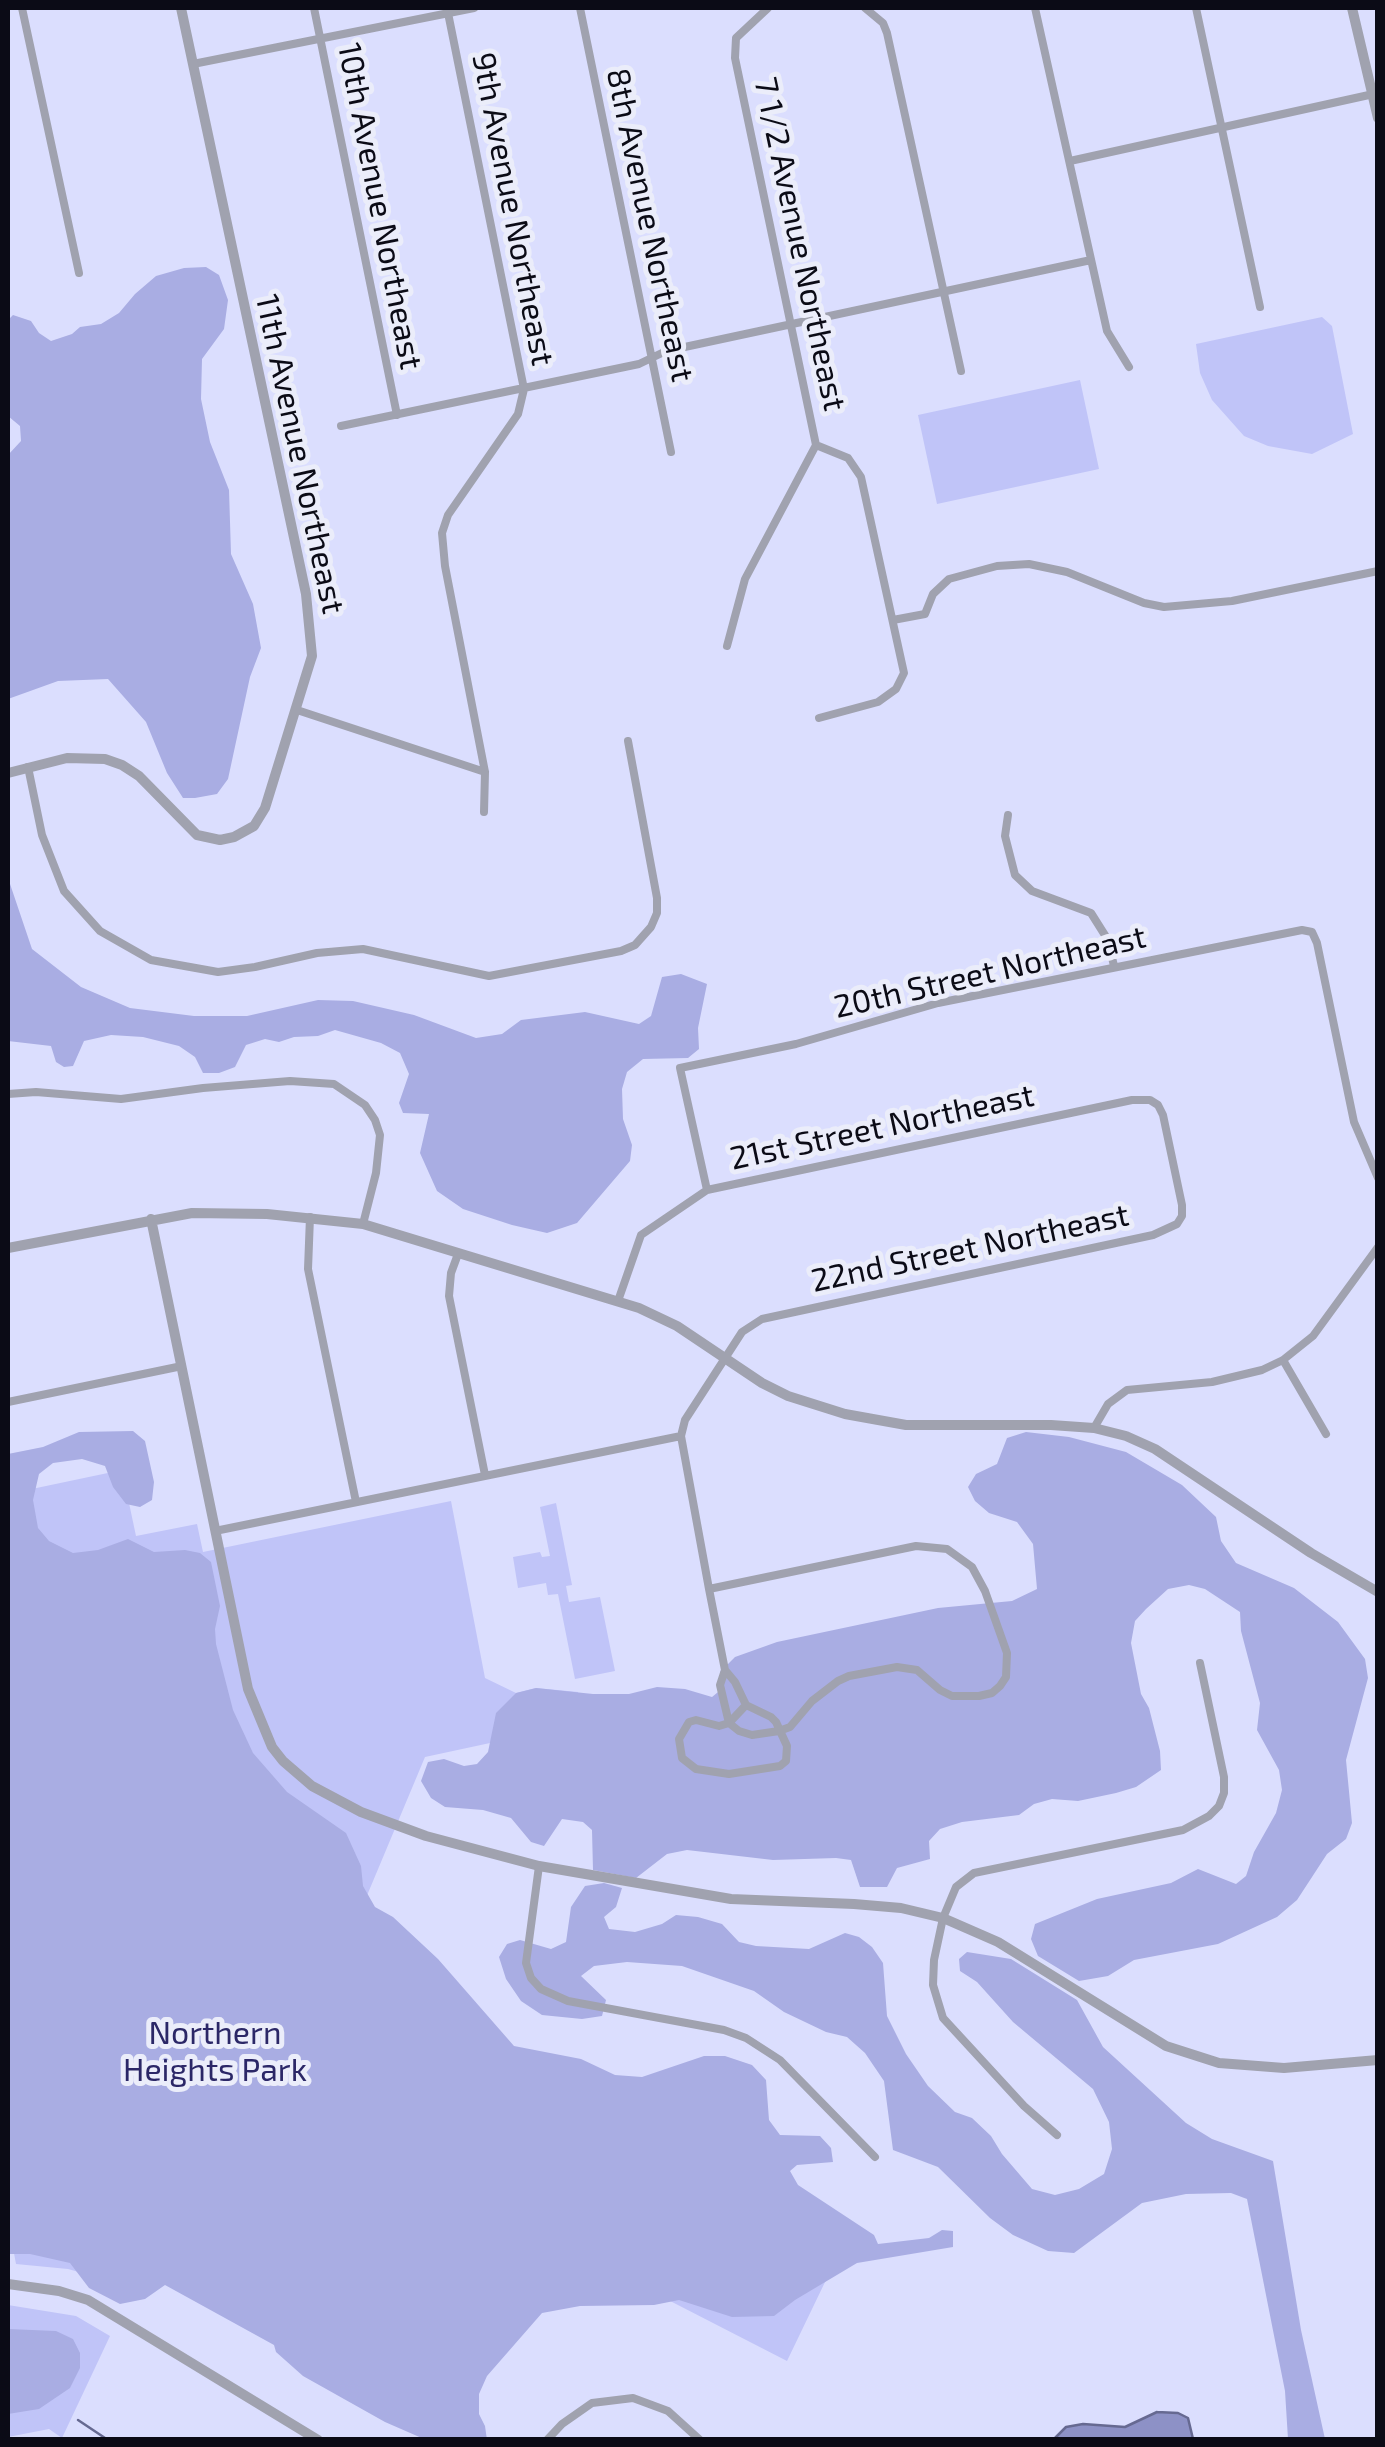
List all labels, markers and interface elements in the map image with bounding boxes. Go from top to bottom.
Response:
street label: 10th Avenue Northeast [329,39,431,373]
street label: 9th Avenue Northeast [464,49,562,369]
street label: 8th Avenue Northeast [598,65,702,385]
street label: 7 1/2 Avenue Northeast [746,74,854,414]
street label: 11th Avenue Northeast [247,291,353,617]
street label: 20th Street Northeast [830,917,1150,1027]
street label: 21st Street Northeast [726,1076,1038,1178]
street label: 22nd Street Northeast [808,1196,1132,1300]
park label: Northern Heights Park [123,2014,307,2089]

